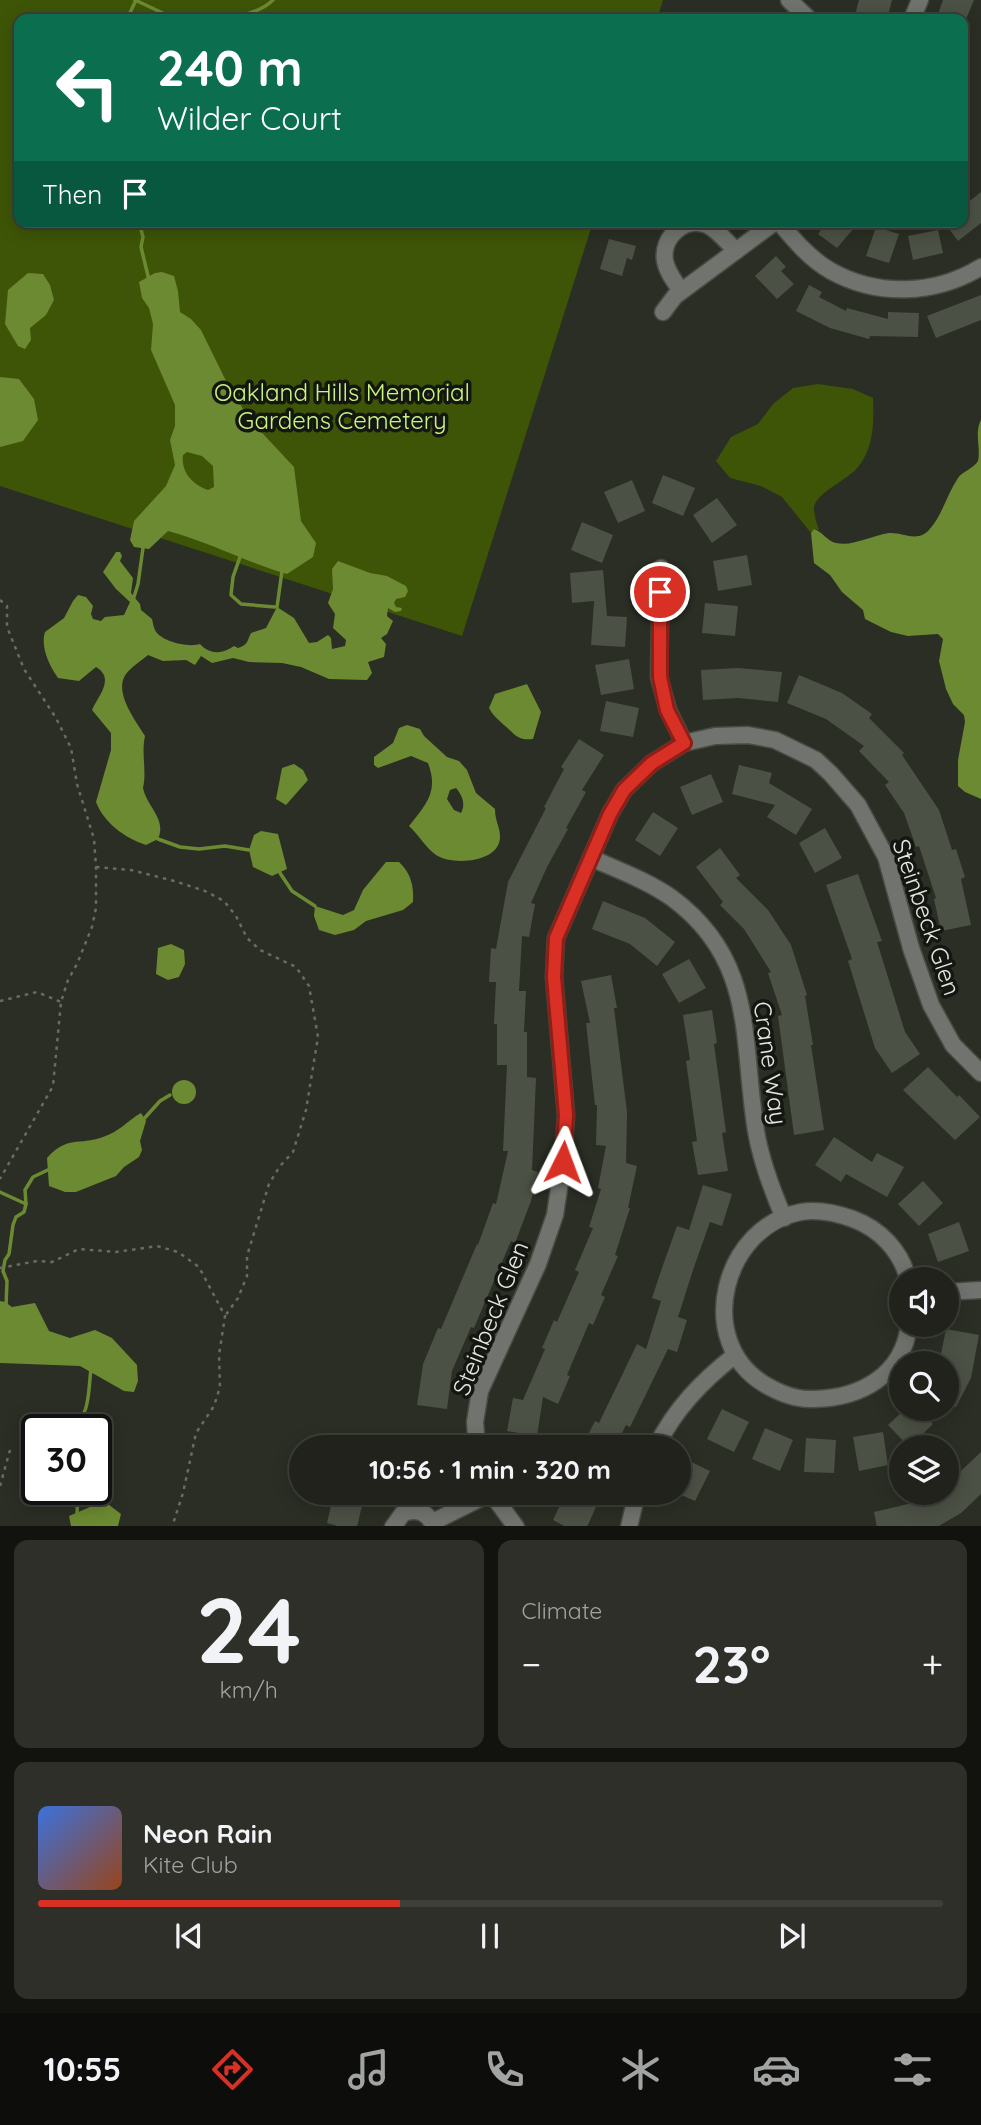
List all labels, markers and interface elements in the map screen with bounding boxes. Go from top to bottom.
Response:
text: 240 m [157,37,303,98]
icon: left [42,42,133,133]
text: Wilder Court [157,98,342,138]
icon: arrive [116,175,154,213]
text: Then [42,178,102,211]
park label: Oakland Hills Memorial Gardens Cemetery [214,377,470,435]
pin [630,562,690,622]
icon: arrive [641,573,679,611]
street label: Steinbeck Glen [886,835,968,999]
street label: Crane Way [747,999,795,1127]
position arrow [526,1125,600,1199]
street label: Steinbeck Glen [445,1237,535,1399]
map controls [889,1267,959,1505]
button: sound [889,1267,959,1337]
button: search [889,1351,959,1421]
speed limit sign: 30 [21,1414,112,1505]
button: layers [889,1435,959,1505]
text: 10:56 · 1 min · 320 m [369,1453,611,1486]
text: 24 [196,1572,301,1686]
text: Climate [522,1596,602,1625]
text: 23° [692,1631,770,1696]
text: − [522,1640,541,1688]
text: + [922,1640,943,1688]
text: km/h [220,1675,278,1704]
text: Neon Rain [143,1817,272,1850]
text: Kite Club [143,1850,238,1879]
icon: previous [170,1917,208,1955]
icon: pause [471,1917,509,1955]
icon: next [773,1917,811,1955]
icon: directions [208,2045,257,2094]
icon: music [344,2045,393,2094]
icon: phone [480,2045,529,2094]
icon: climate [616,2045,665,2094]
icon: car [752,2045,801,2094]
icon: filters [888,2045,937,2094]
text: 10:55 [44,2049,121,2089]

